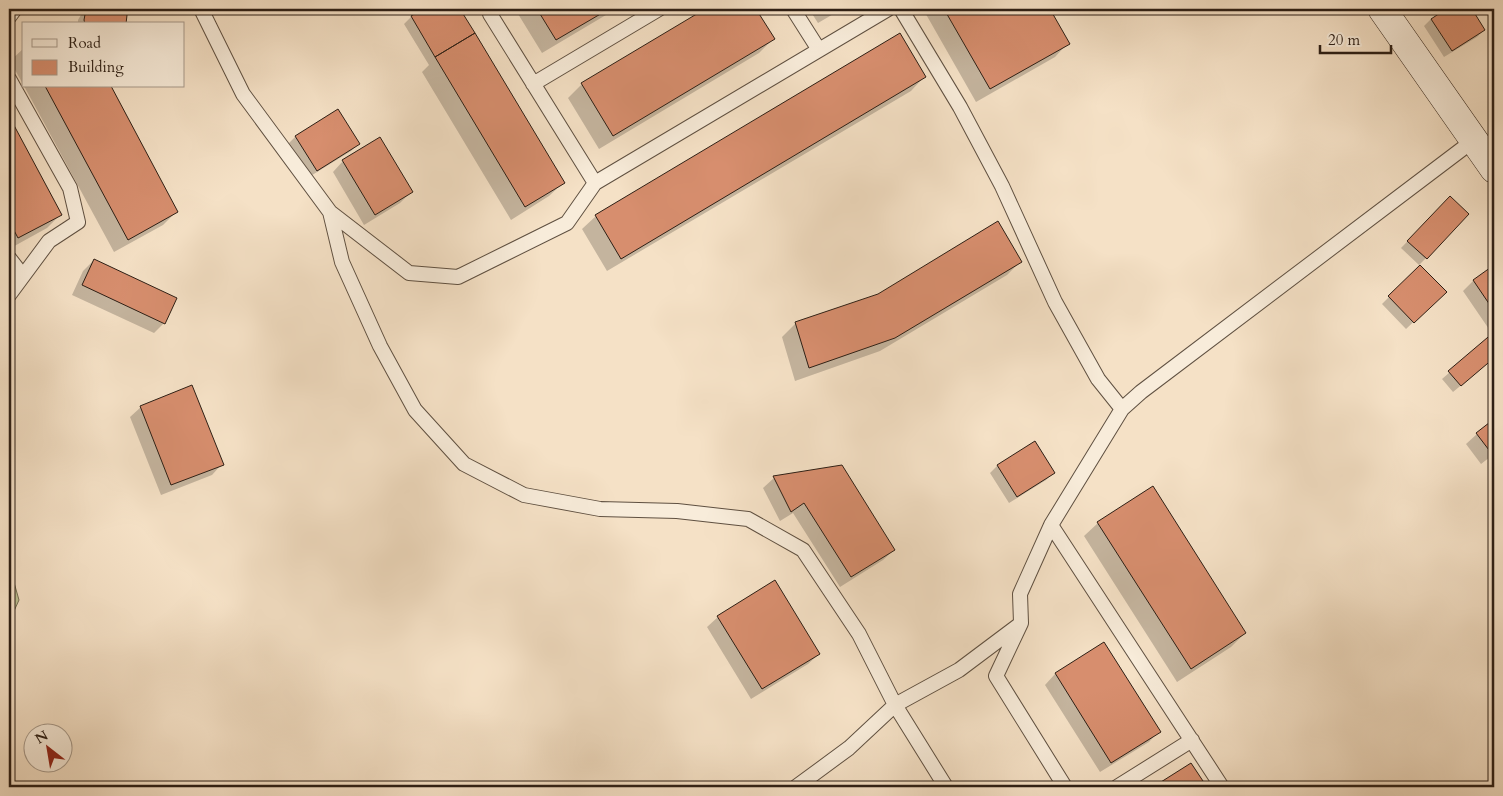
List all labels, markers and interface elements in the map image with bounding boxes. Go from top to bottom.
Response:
legend [22,22,185,88]
scale bar [1320,22,1392,54]
text: 20 m [1328,30,1360,50]
text: Road [68,33,101,53]
text: Building [68,57,124,77]
north arrow [22,724,72,774]
text: N [31,726,52,749]

